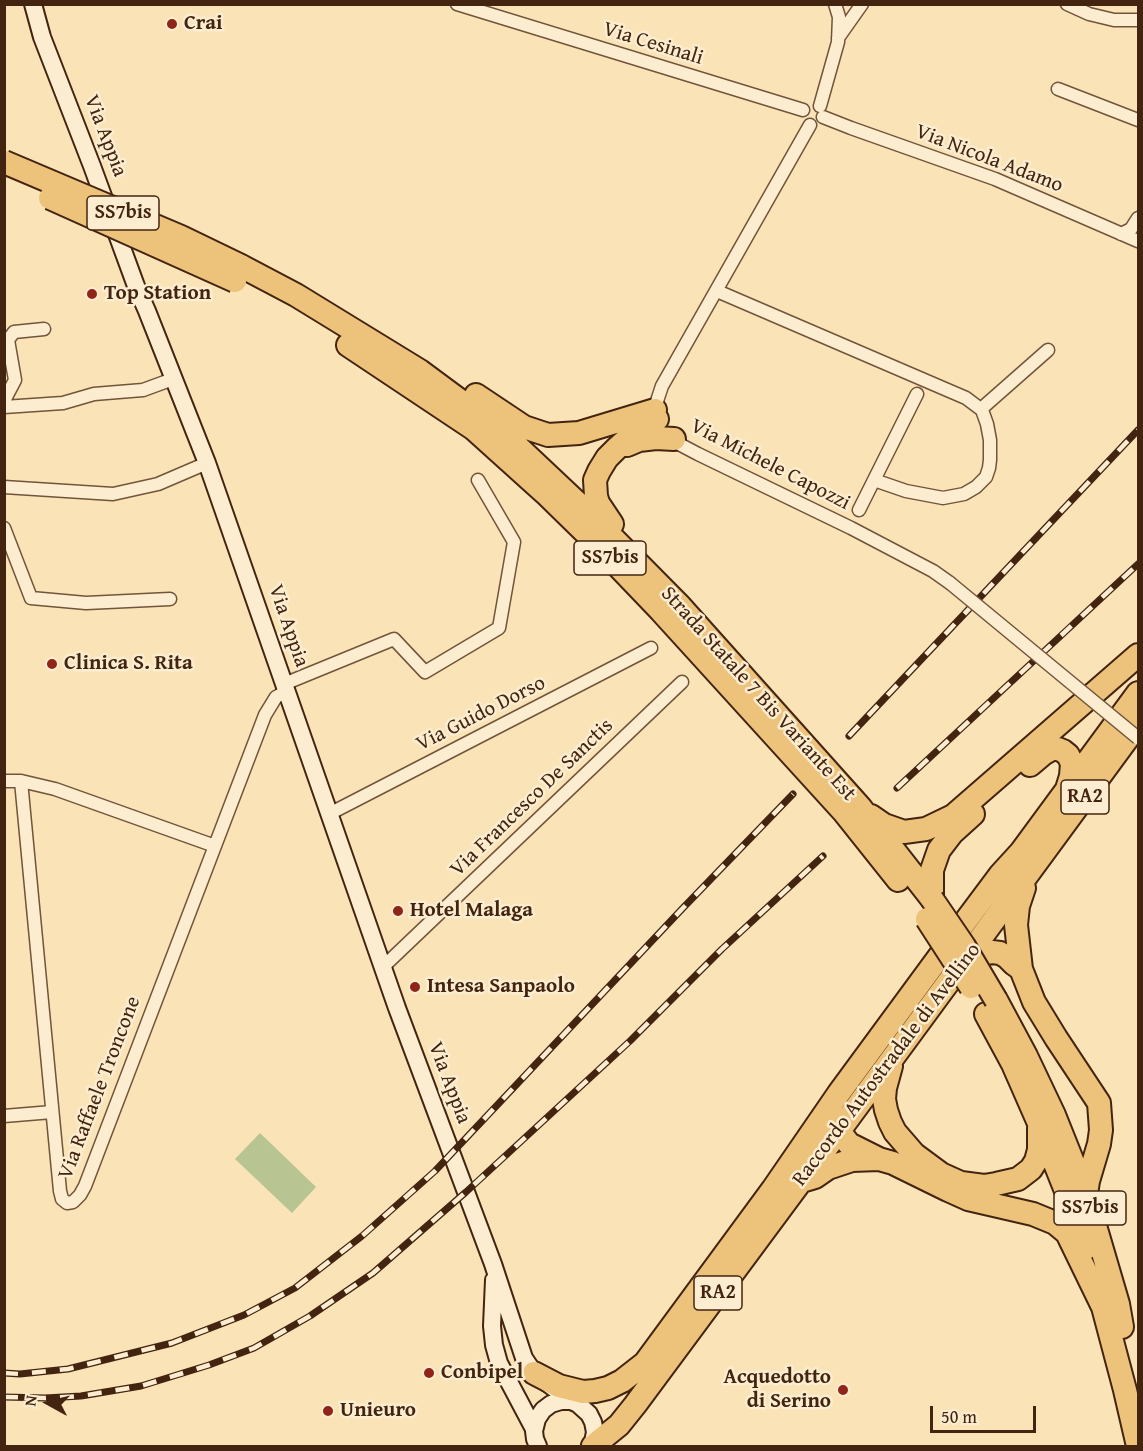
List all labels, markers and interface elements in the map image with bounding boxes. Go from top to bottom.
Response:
place label: Crai [184,11,223,37]
marker: Crai [165,17,179,31]
street label: Via Cesinali [600,17,706,71]
street label: Via Appia [78,92,132,180]
street label: Via Nicola Adamo [912,119,1066,199]
road number: SS7bis [87,196,159,230]
place label: Top Station [104,281,211,307]
marker: Top Station [85,287,99,301]
street label: Via Michele Capozzi [686,414,854,516]
road number: SS7bis [574,541,646,575]
street label: Via Appia [262,582,314,670]
street label: Strada Statale 7 Bis Variante Est [655,582,861,806]
place label: Clinica S. Rita [64,651,193,677]
marker: Clinica S. Rita [45,657,59,671]
street label: Via Guido Dorso [412,671,550,757]
street label: Via Francesco De Sanctis [445,714,619,882]
road number: RA2 [1061,780,1109,814]
place label: Hotel Malaga [410,898,533,924]
marker: Hotel Malaga [391,904,405,918]
street label: Raccordo Autostradale di Avellino [787,939,987,1191]
place label: Intesa Sanpaolo [427,974,575,1000]
marker: Intesa Sanpaolo [408,980,422,994]
street label: Via Raffaele Troncone [53,993,147,1183]
street label: Via Appia [422,1039,476,1127]
road number: SS7bis [1054,1191,1126,1225]
road number: RA2 [694,1276,742,1310]
place label: Conbipel [441,1360,523,1386]
place label: Acquedotto di Serino [723,1365,831,1415]
marker: Conbipel [422,1366,436,1380]
north arrow [18,1373,78,1433]
marker: Acquedotto di Serino [836,1383,850,1397]
text: N [18,1394,43,1407]
scale bar [933,1394,1040,1432]
place label: Unieuro [340,1398,416,1424]
text: 50 m [941,1403,977,1430]
marker: Unieuro [321,1404,335,1418]

